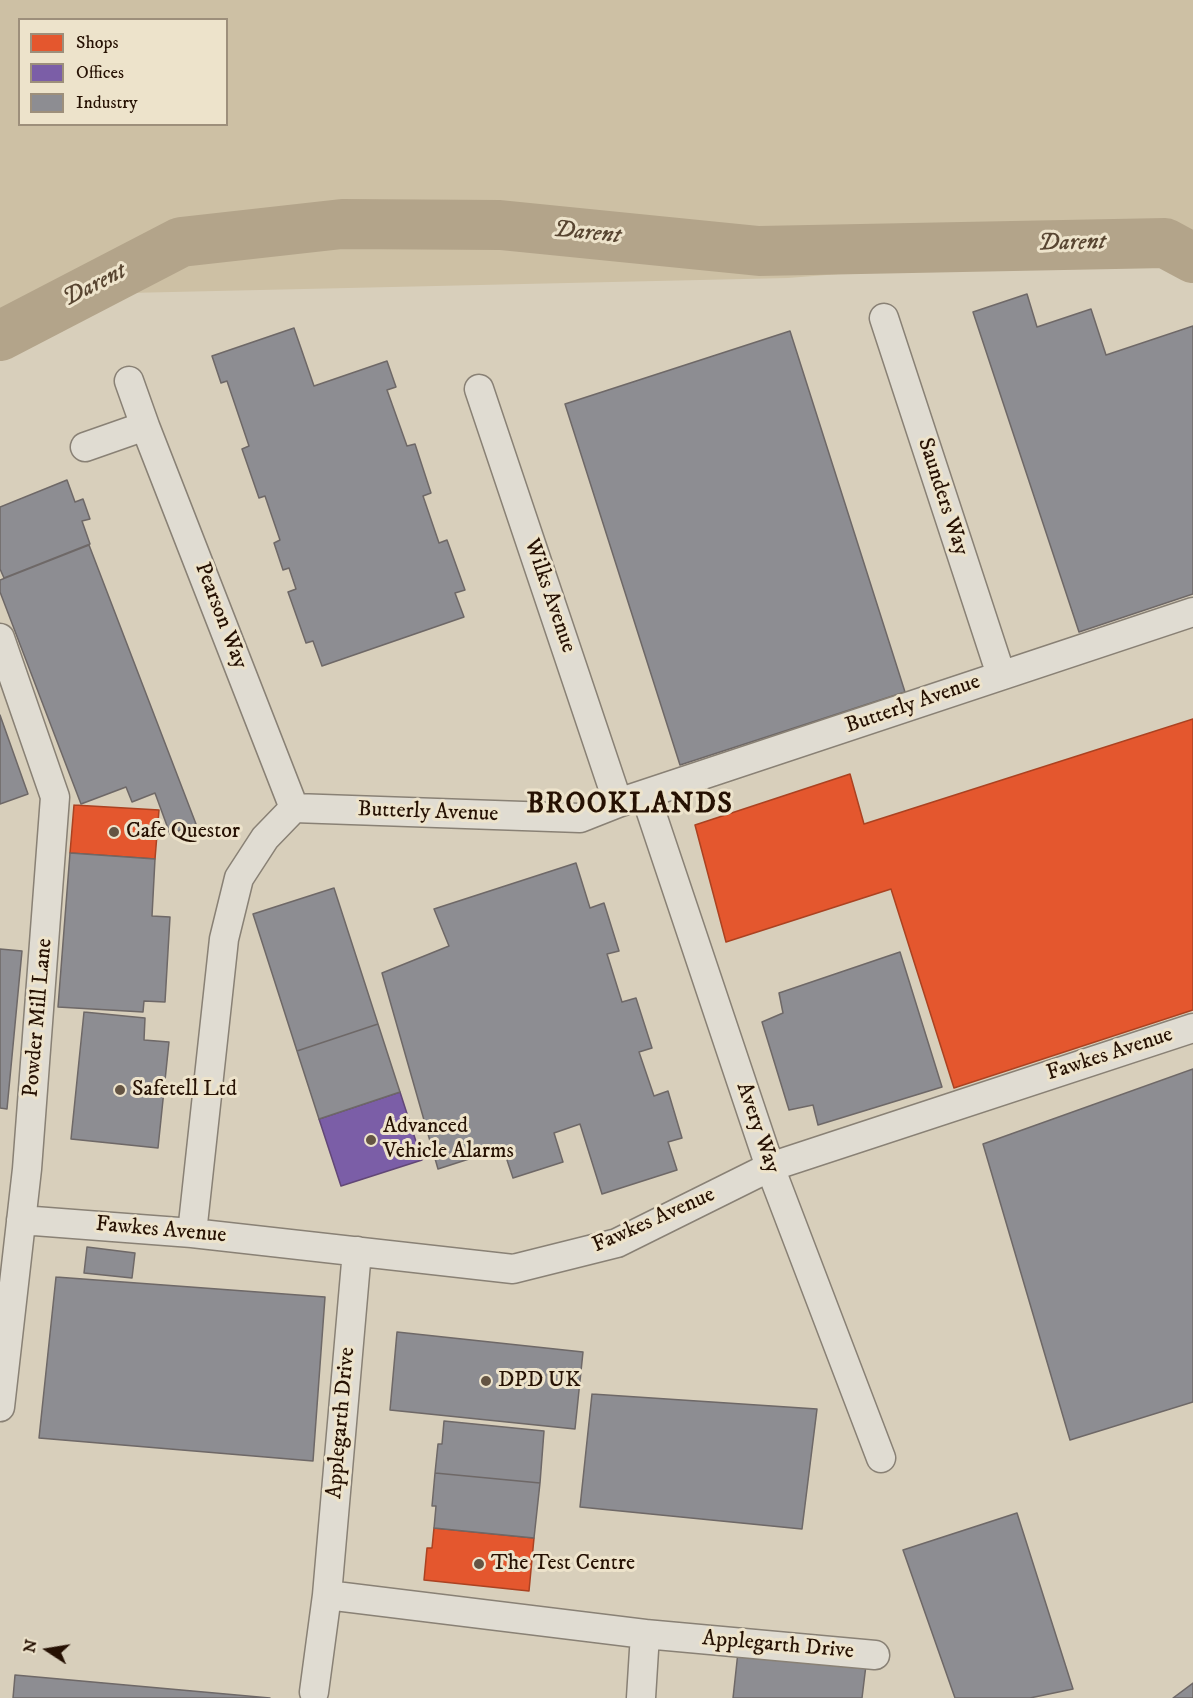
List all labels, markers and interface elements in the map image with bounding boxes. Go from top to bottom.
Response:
legend [18,18,228,126]
text: Shops [76,32,119,54]
text: Offices [76,62,124,84]
text: Industry [76,92,137,114]
water label: Darent [552,216,622,252]
water label: Darent [1038,229,1106,259]
water label: Darent [58,258,132,314]
street label: Saunders Way [911,435,973,559]
street label: Wilks Avenue [517,536,581,656]
street label: Pearson Way [188,559,252,673]
street label: Butterly Avenue [842,670,984,740]
district label: BROOKLANDS [527,789,733,823]
street label: Butterly Avenue [357,797,499,829]
place label: Cafe Questor [126,819,240,845]
marker: Cafe Questor [107,825,121,839]
street label: Powder Mill Lane [19,937,59,1099]
street label: Fawkes Avenue [1044,1022,1176,1088]
place label: Safetell Ltd [132,1077,237,1103]
street label: Avery Way [729,1079,785,1177]
marker: Safetell Ltd [113,1083,127,1097]
place label: Advanced Vehicle Alarms [383,1114,514,1166]
marker: Advanced Vehicle Alarms [364,1133,378,1147]
street label: Fawkes Avenue [589,1182,719,1260]
street label: Fawkes Avenue [95,1212,227,1250]
street label: Applegarth Drive [322,1346,362,1500]
place label: DPD UK [498,1368,580,1394]
marker: DPD UK [479,1374,493,1388]
place label: The Test Centre [491,1551,635,1577]
marker: The Test Centre [472,1557,486,1571]
north arrow [18,1620,78,1680]
street label: Applegarth Drive [701,1626,855,1666]
text: N [19,1638,42,1655]

